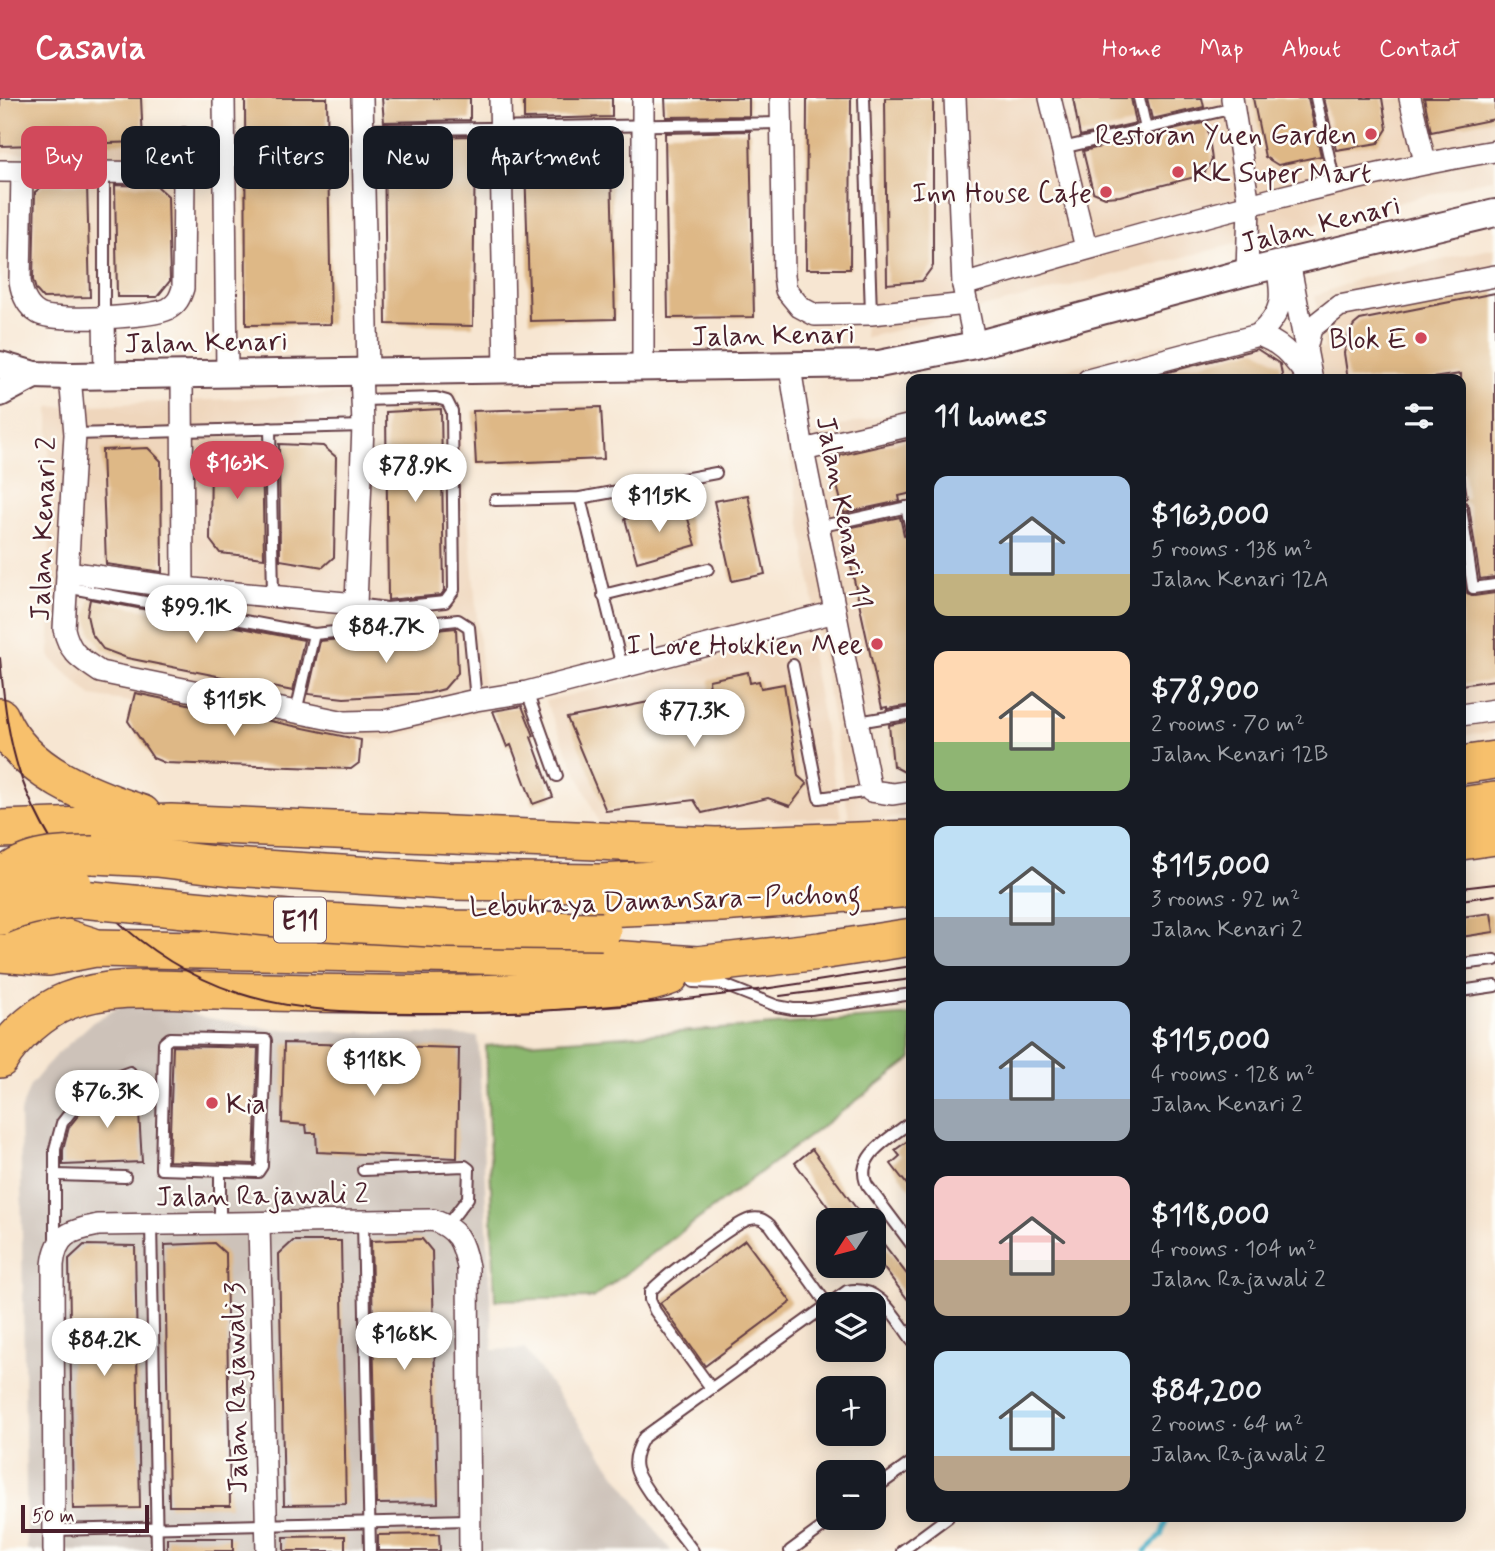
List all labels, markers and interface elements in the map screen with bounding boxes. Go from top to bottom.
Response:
text: Casavia [35,27,146,71]
text: Home [1102,34,1162,65]
text: Map [1200,34,1244,65]
text: About [1282,34,1341,65]
text: Contact [1379,34,1460,65]
place label: Restoran Yuen Garden [1095,118,1357,155]
chip: Buy [21,126,107,189]
chip: Rent [121,126,220,189]
chip: Filters [234,126,349,189]
chip: New [363,126,453,189]
chip: Apartment [467,126,624,189]
marker: Restoran Yuen Garden [1363,126,1379,142]
place label: KK Super Mart [1192,156,1372,193]
marker: KK Super Mart [1170,164,1186,180]
place label: Inn House Cafe [912,176,1092,213]
marker: Inn House Cafe [1098,184,1114,200]
street label: Jalan Kenari [1237,188,1404,263]
street label: Jalan Kenari [691,317,855,356]
place label: Blok E [1329,322,1407,359]
street label: Jalan Kenari [124,324,288,363]
marker: Blok E [1413,330,1429,346]
text: 11 homes [934,397,1047,436]
icon: filters [1400,397,1438,435]
street label: Jalan Kenari 11 [806,413,879,612]
street label: Jalan Kenari 2 [23,436,66,622]
pin: $163K [188,442,286,501]
pin: $78.9K [358,444,472,504]
text: $163K [206,449,268,479]
text: $78.9K [379,452,451,482]
pin: $115K [610,474,708,534]
text: $115K [628,482,690,512]
text: $163,000 [1151,496,1269,535]
icon: home [990,504,1074,588]
text: 5 rooms · 138 m² [1151,535,1313,565]
text: Jalan Kenari 12A [1151,565,1329,595]
pin: $99.1K [139,586,253,645]
text: $99.1K [161,593,231,623]
pin: $84.7K [329,606,443,665]
text: $84.7K [348,613,424,643]
place label: I Love Hokkien Mee [627,628,863,665]
marker: I Love Hokkien Mee [869,636,885,652]
text: $78,900 [1151,671,1260,710]
pin: $115K [185,678,283,738]
icon: home [990,679,1074,763]
text: $115K [203,686,265,716]
pin: $77.3K [637,690,751,749]
text: $77.3K [659,697,729,727]
text: 2 rooms · 70 m² [1151,710,1305,740]
text: Jalan Kenari 12B [1151,740,1328,770]
text: $115,000 [1151,846,1270,885]
icon: home [990,854,1074,938]
street label: Lebuhraya Damansara–Puchong [469,876,861,930]
text: 3 rooms · 92 m² [1151,885,1300,915]
road number: E11 [274,898,326,942]
text: Jalan Kenari 2 [1151,915,1303,945]
text: $115,000 [1151,1021,1270,1060]
icon: home [990,1029,1074,1113]
pin: $118K [325,1038,423,1098]
text: $118K [343,1046,405,1076]
text: 4 rooms · 128 m² [1151,1060,1315,1090]
pin: $76.3K [50,1070,164,1130]
text: $76.3K [71,1078,143,1108]
place label: Kia [226,1087,266,1124]
text: Jalan Kenari 2 [1151,1090,1303,1120]
marker: Kia [204,1095,220,1111]
street label: Jalan Rajawali 2 [156,1176,369,1217]
text: $118,000 [1151,1196,1270,1235]
icon: home [990,1204,1074,1288]
north arrow [816,1208,886,1278]
map controls [816,1208,886,1530]
text: 4 rooms · 104 m² [1151,1235,1317,1265]
text: Jalan Rajawali 2 [1151,1265,1326,1295]
street label: Jalan Rajawali 3 [217,1282,258,1494]
button: layers [816,1292,886,1362]
pin: $168K [355,1312,453,1372]
pin: $84.2K [47,1318,161,1378]
text: $168K [371,1320,437,1350]
text: $84.2K [68,1326,140,1356]
text: $84,200 [1151,1371,1262,1410]
button: + [816,1376,886,1446]
icon: home [990,1379,1074,1463]
text: 2 rooms · 64 m² [1151,1410,1303,1440]
text: Jalan Rajawali 2 [1151,1440,1326,1470]
button: − [816,1460,886,1530]
scale bar [21,1502,149,1534]
text: 50 m [32,1504,75,1529]

